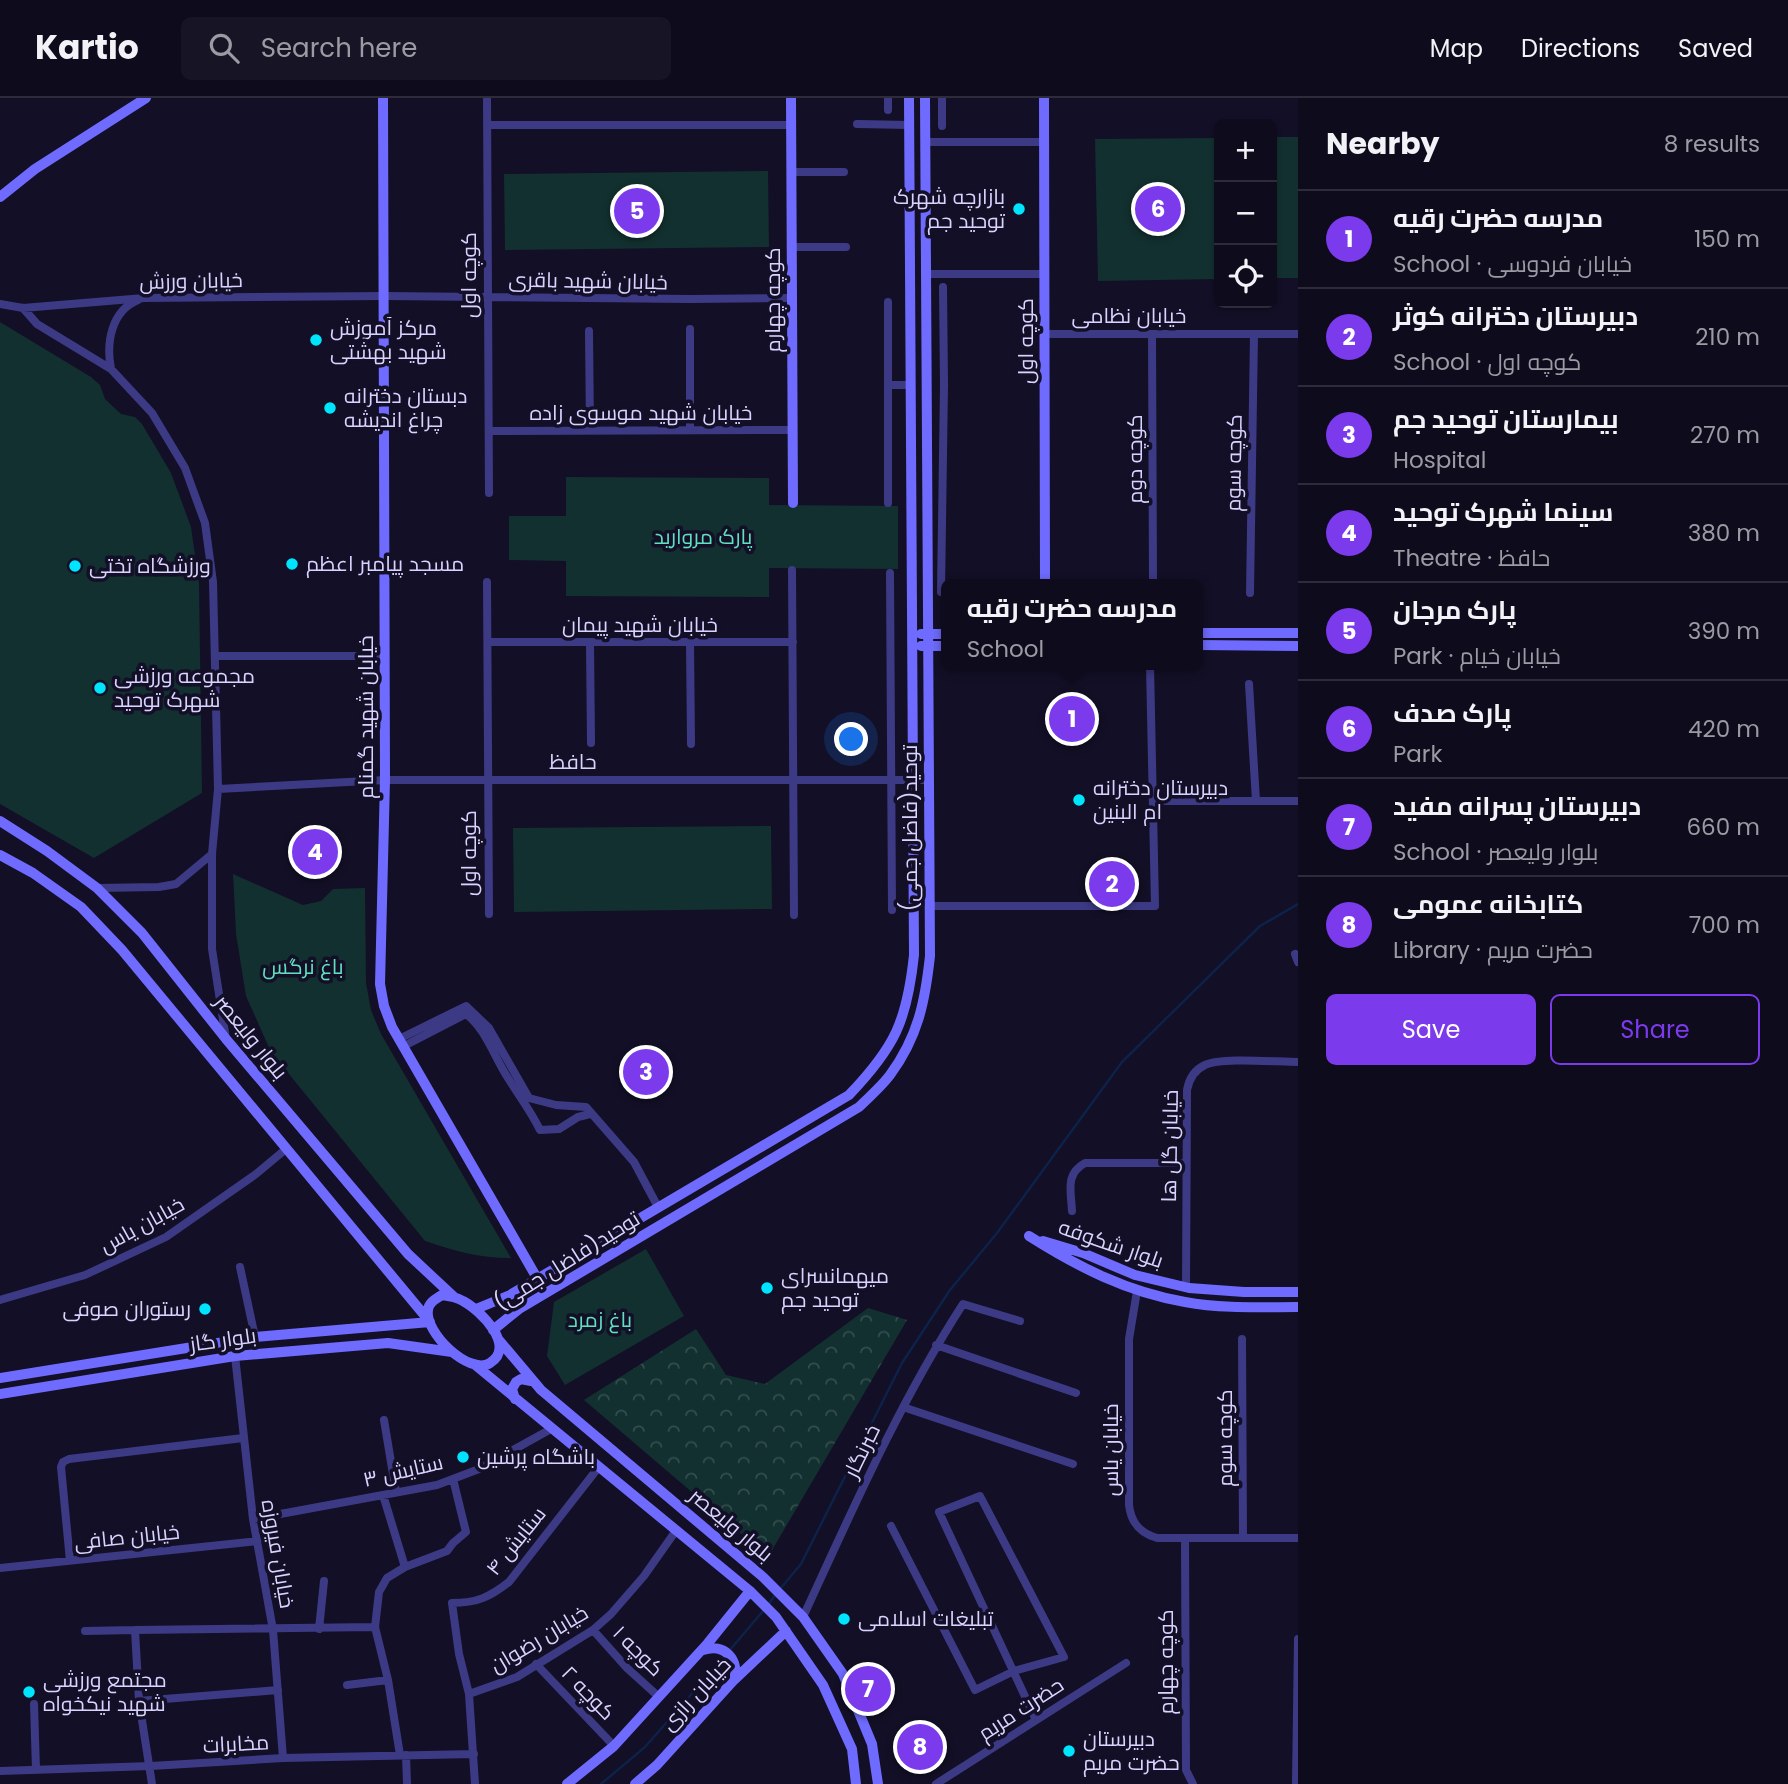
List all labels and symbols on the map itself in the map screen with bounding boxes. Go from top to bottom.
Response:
place label: بازارچه شهرک توحید جم [893,182,1005,235]
pin: 6 [1135,183,1181,235]
pin: 5 [614,185,660,237]
marker: بازارچه شهرک توحید جم [1011,201,1027,217]
street label: کوچه اول [454,232,483,318]
street label: کوچه چهارم [758,247,787,353]
street label: خیابان ورزش [139,265,243,296]
street label: خیابان شهید باقری [508,265,668,296]
street label: کوچه اول [1011,298,1040,384]
street label: خیابان نظامی [1072,301,1187,330]
place label: مرکز آموزش شهید بهشتی [330,313,447,366]
marker: مرکز آموزش شهید بهشتی [308,332,324,348]
place label: دبستان دخترانه چراغ اندیشه [344,381,467,434]
street label: خیابان شهید موسوی زاده [530,398,752,427]
marker: دبستان دخترانه چراغ اندیشه [322,400,338,416]
street label: کوچه دوم [1120,414,1149,504]
street label: کوچه سوم [1218,414,1249,512]
park label: پارک مروارید [654,522,753,551]
place label: مسجد پیامبر اعظم [306,549,464,578]
place label: ورزشگاه تختی [89,551,211,580]
marker: مسجد پیامبر اعظم [284,556,300,572]
marker: ورزشگاه تختی [67,558,83,574]
street label: خیابان شهید پیمان [562,610,718,639]
street label: خیابان شهید گمنام [351,635,380,799]
place label: مجموعه ورزشی شهرک توحید [114,661,255,714]
marker: مجموعه ورزشی شهرک توحید [92,680,108,696]
pin: 1 [1049,693,1095,745]
your location [834,722,868,756]
street label: توحید(فاضل جمی) [895,744,924,911]
street label: حافظ [549,747,597,776]
place label: دبیرستان دخترانه ام البنین [1093,773,1228,826]
marker: دبیرستان دخترانه ام البنین [1071,792,1087,808]
street label: کوچه اول [454,810,483,896]
pin: 4 [292,826,338,878]
pin: 2 [1089,858,1135,910]
park label: باغ نرگس [262,952,344,981]
street label: بلوار ولیعصر [208,987,295,1085]
pin: 3 [623,1046,669,1098]
street label: خیابان گل ها [1154,1089,1185,1203]
street label: خیابان یاس [94,1189,189,1260]
street label: توحید(فاضل جمی) [488,1204,645,1317]
street label: بلوار شکوفه [1055,1212,1168,1275]
place label: میهمانسرای توحید جم [781,1261,889,1314]
marker: میهمانسرای توحید جم [759,1280,775,1296]
place label: رستوران صوفی [63,1294,191,1323]
marker: رستوران صوفی [197,1301,213,1317]
park label: باغ زمرد [568,1305,632,1334]
street label: بلوار گاز [187,1320,258,1359]
street label: کوچه سوم [1210,1389,1239,1487]
street label: خیابان یاس [1096,1404,1125,1496]
street label: خبرنگار [836,1419,887,1483]
place label: باشگاه پرشین [477,1442,595,1471]
street label: ستایش ۳ [360,1447,446,1494]
marker: باشگاه پرشین [455,1449,471,1465]
street label: بلوار ولیعصر [682,1480,779,1568]
street label: خیابان فیروزه [255,1497,302,1611]
street label: ستایش ۴ [479,1500,552,1581]
street label: خیابان صافی [73,1517,181,1556]
street label: خیابان رضوان [484,1598,593,1679]
place label: تبلیغات اسلامی [858,1604,994,1633]
street label: کوچه چهارم [1151,1609,1180,1715]
marker: تبلیغات اسلامی [836,1611,852,1627]
street label: کوچه ۱ [606,1619,670,1683]
street label: خیابان رازی [654,1651,737,1737]
street label: کوچه ۲ [555,1659,622,1726]
pin: 7 [845,1663,891,1715]
place label: مجتمع ورزشی شهید نیکخواه [43,1665,167,1718]
street label: حضرت مریم [972,1670,1069,1747]
marker: مجتمع ورزشی شهید نیکخواه [21,1684,37,1700]
pin: 8 [897,1721,943,1773]
place label: دبیرستان حضرت مریم [1083,1724,1180,1777]
street label: مخابرات [202,1727,270,1760]
marker: دبیرستان حضرت مریم [1061,1743,1077,1759]

